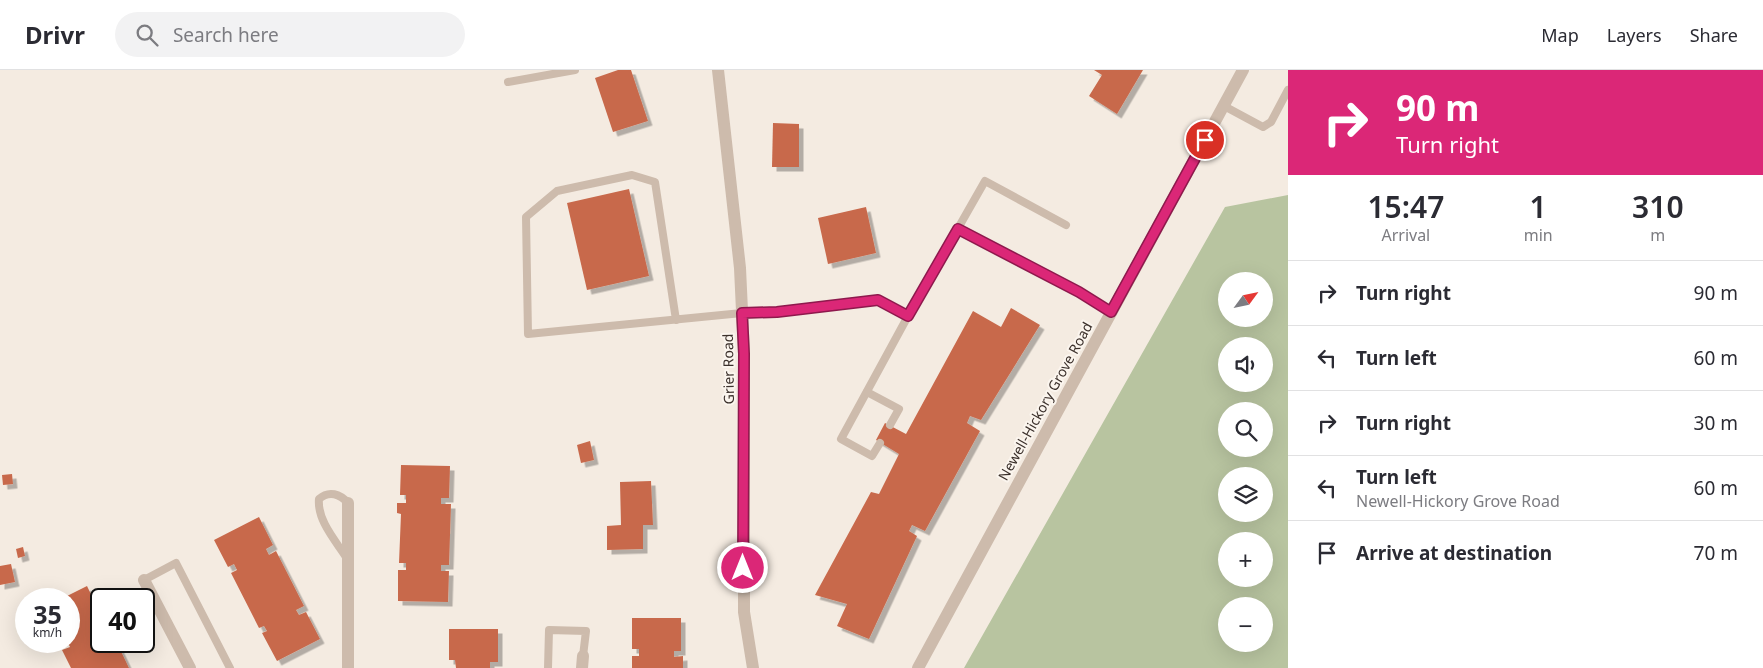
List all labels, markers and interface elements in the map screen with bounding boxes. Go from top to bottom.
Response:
search box [115,12,465,57]
text: Drivr [25,18,85,51]
icon: search [133,21,161,49]
text: Search here [173,22,279,48]
text: Map [1541,23,1579,47]
text: Layers [1607,23,1662,47]
text: Share [1690,23,1738,47]
text: 90 m [1396,84,1479,131]
icon: right [1313,90,1378,155]
pin [1184,119,1226,161]
icon: arrive [1191,126,1219,154]
text: Turn right [1396,129,1499,159]
text: 15:47 [1367,186,1444,227]
text: 1 [1530,186,1547,227]
text: 310 [1632,186,1684,227]
text: Arrival [1381,224,1430,246]
text: min [1524,224,1553,246]
text: m [1650,224,1665,246]
north arrow [1218,272,1272,328]
map controls [1218,272,1273,652]
icon: right [1313,279,1341,307]
text: Turn right [1356,280,1451,306]
text: 90 m [1694,280,1738,306]
street label: Newell-Hickory Grove Road [993,318,1097,484]
street label: Grier Road [718,334,738,404]
button: sound [1218,337,1273,392]
icon: left [1313,344,1341,372]
text: Turn left [1356,345,1437,371]
text: 60 m [1694,345,1738,371]
button: search [1218,402,1273,457]
icon: right [1313,409,1341,437]
text: Turn right [1356,410,1451,436]
text: 30 m [1694,410,1738,436]
text: Turn left [1356,464,1437,490]
button: layers [1218,467,1273,522]
icon: left [1313,474,1341,502]
text: 60 m [1694,475,1738,501]
text: Newell-Hickory Grove Road [1356,490,1560,512]
button: + [1218,532,1273,587]
icon: arrive [1313,539,1341,567]
text: Arrive at destination [1356,540,1552,566]
text: 70 m [1694,540,1738,566]
position arrow [716,541,768,593]
speed limit sign: 40 [90,588,155,653]
text: 35 [33,597,62,631]
button: − [1218,597,1273,652]
text: km/h [33,624,62,641]

